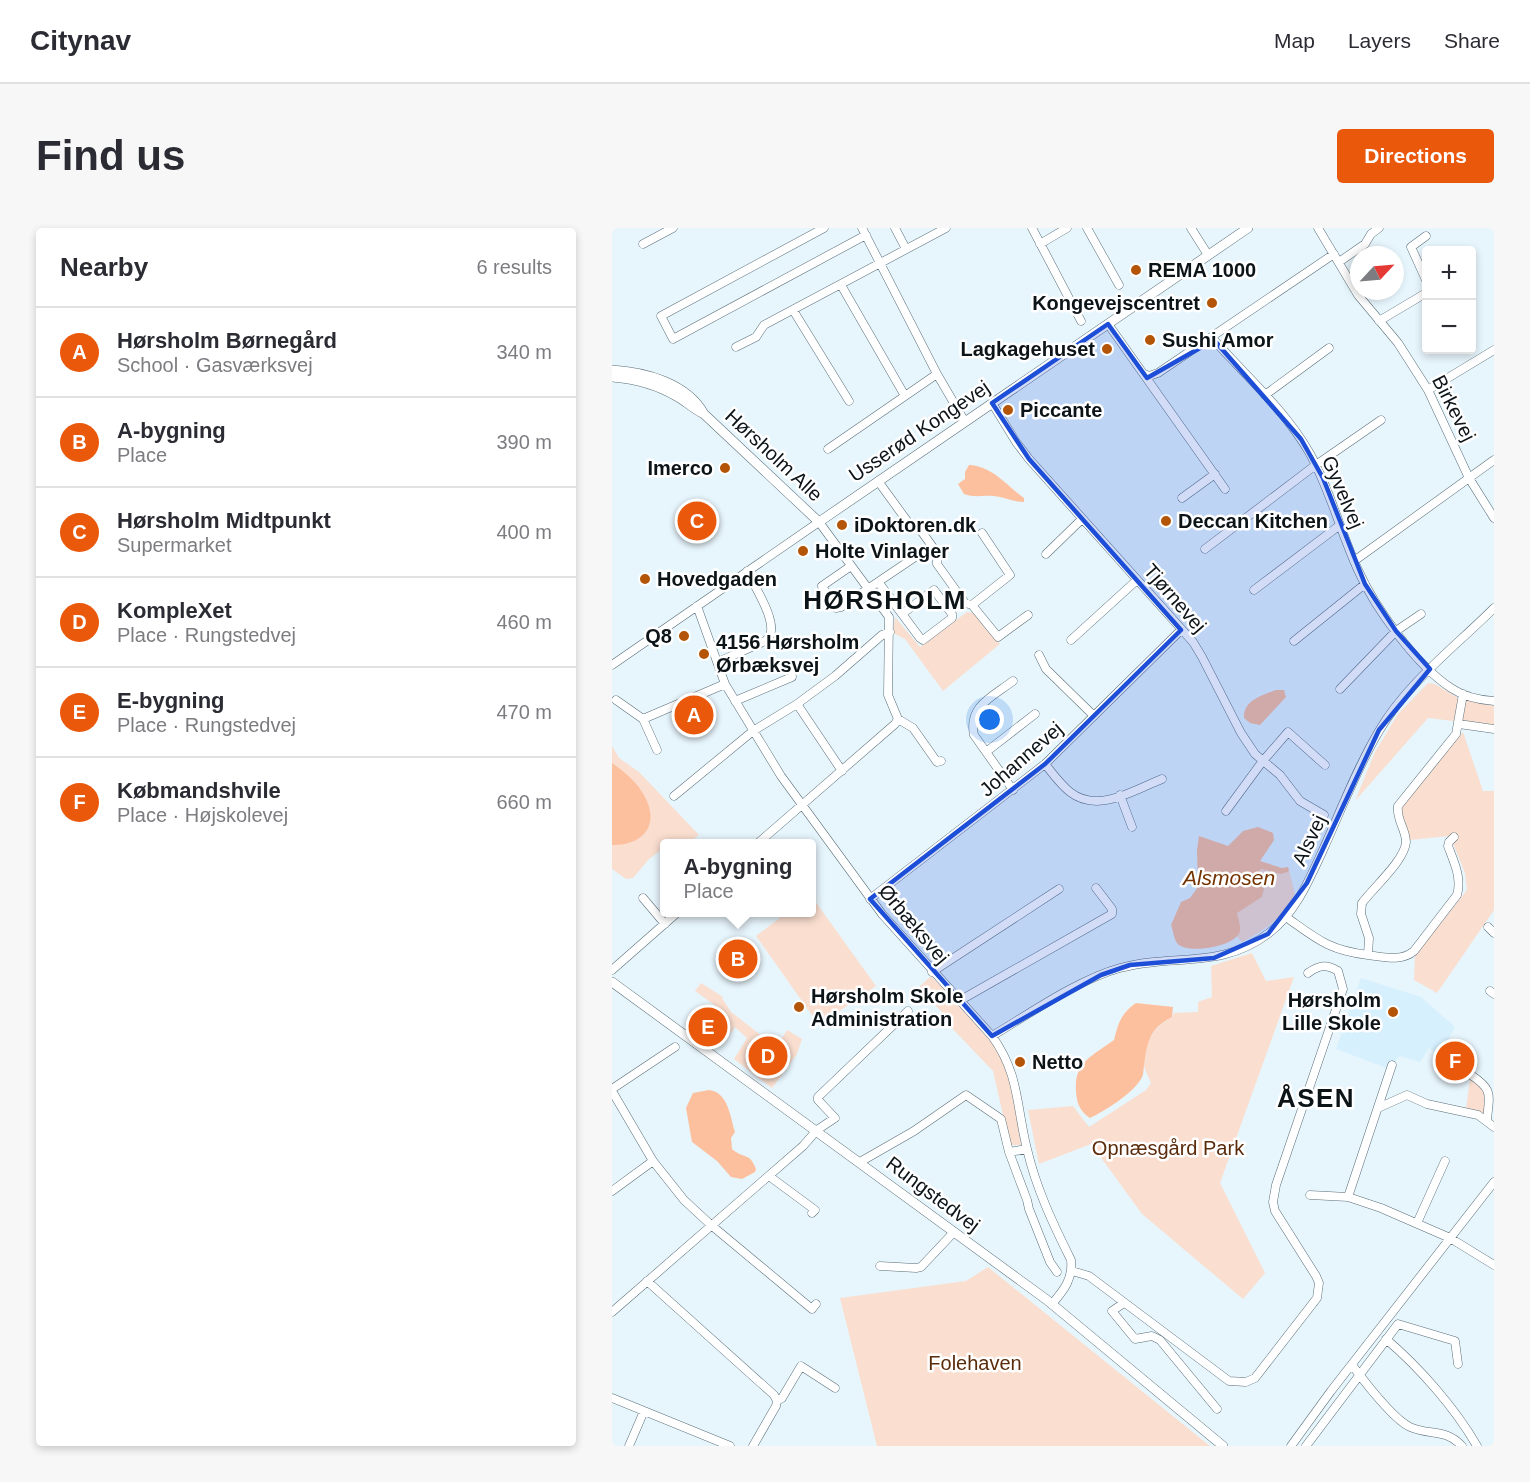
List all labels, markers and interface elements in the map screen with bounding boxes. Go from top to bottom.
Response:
text: Citynav [30,25,131,56]
text: Map [1274,29,1315,52]
text: Layers [1348,29,1411,52]
text: Share [1444,29,1500,52]
button: Directions [1337,129,1494,183]
text: Find us [36,132,185,179]
north arrow [1350,246,1404,300]
map controls [1422,246,1476,354]
button: + [1422,246,1476,300]
text: Nearby [60,252,148,282]
text: 6 results [476,256,552,278]
place label: REMA 1000 [1148,259,1256,281]
marker: REMA 1000 [1129,263,1143,277]
place label: Kongevejscentret [1032,292,1200,314]
marker: Kongevejscentret [1205,296,1219,310]
button: − [1422,300,1476,354]
text: Hørsholm Børnegård [117,328,337,353]
place label: Sushi Amor [1162,329,1274,351]
marker: Sushi Amor [1143,333,1157,347]
place label: Lagkagehuset [961,338,1095,360]
text: A [72,341,87,363]
text: 340 m [496,341,552,363]
marker: Lagkagehuset [1100,342,1114,356]
text: School · Gasværksvej [117,354,313,376]
street label: Birkevej [1428,371,1480,445]
street label: Usserød Kongevej [845,376,993,486]
place label: Piccante [1020,399,1102,421]
marker: Piccante [1001,403,1015,417]
street label: Hørsholm Alle [721,405,827,505]
text: A-bygning [117,418,226,443]
text: B [72,431,87,453]
text: 390 m [496,431,552,453]
text: Place [117,444,167,466]
street label: Gyvelvej [1318,452,1368,532]
place label: Imerco [647,457,713,479]
marker: Imerco [718,461,732,475]
pin: C [678,498,716,544]
text: Hørsholm Midtpunkt [117,508,331,533]
place label: Deccan Kitchen [1178,510,1328,532]
place label: iDoktoren.dk [854,514,977,536]
marker: Deccan Kitchen [1159,514,1173,528]
marker: iDoktoren.dk [835,518,849,532]
text: C [72,521,87,543]
text: 400 m [496,521,552,543]
text: Supermarket [117,534,232,556]
place label: Holte Vinlager [815,540,949,562]
marker: Holte Vinlager [796,544,810,558]
street label: Tjørnevej [1139,559,1211,637]
place label: Hovedgaden [657,568,777,590]
marker: Hovedgaden [638,572,652,586]
district label: HØRSHOLM [803,585,967,615]
text: KompleXet [117,598,232,623]
text: D [72,611,87,633]
text: 460 m [496,611,552,633]
text: Place · Rungstedvej [117,624,296,646]
place label: Q8 [645,625,672,647]
marker: Q8 [677,629,691,643]
place label: 4156 Hørsholm Ørbæksvej [716,631,859,676]
marker: 4156 Hørsholm Ørbæksvej [697,647,711,661]
text: E-bygning [117,688,225,713]
pin: A [674,692,713,738]
text: E [73,701,86,723]
text: 470 m [496,701,552,723]
your location [975,705,1004,734]
text: Place · Rungstedvej [117,714,296,736]
street label: Johannevej [975,717,1067,801]
text: Købmandshvile [117,778,281,803]
text: F [73,791,86,813]
text: 660 m [496,791,552,813]
text: Place · Højskolevej [117,804,288,826]
street label: Alsvej [1288,811,1330,869]
popup [660,839,816,917]
text: A-bygning [684,854,792,879]
water label: Alsmosen [1181,866,1275,889]
text: Place [684,880,734,902]
street label: Ørbæksvej [874,880,954,968]
pin: B [718,936,758,982]
place label: Hørsholm Skole Administration [811,985,963,1030]
place label: Hørsholm Lille Skole [1282,989,1381,1034]
marker: Hørsholm Skole Administration [792,1000,806,1014]
pin: E [688,1004,728,1050]
marker: Hørsholm Lille Skole [1386,1005,1400,1019]
pin: D [748,1034,788,1078]
pin: F [1436,1038,1474,1084]
place label: Netto [1032,1051,1083,1073]
marker: Netto [1013,1055,1027,1069]
district label: ÅSEN [1277,1083,1355,1113]
park label: Opnæsgård Park [1092,1137,1245,1159]
street label: Rungstedvej [882,1152,984,1236]
park label: Folehaven [928,1352,1022,1374]

